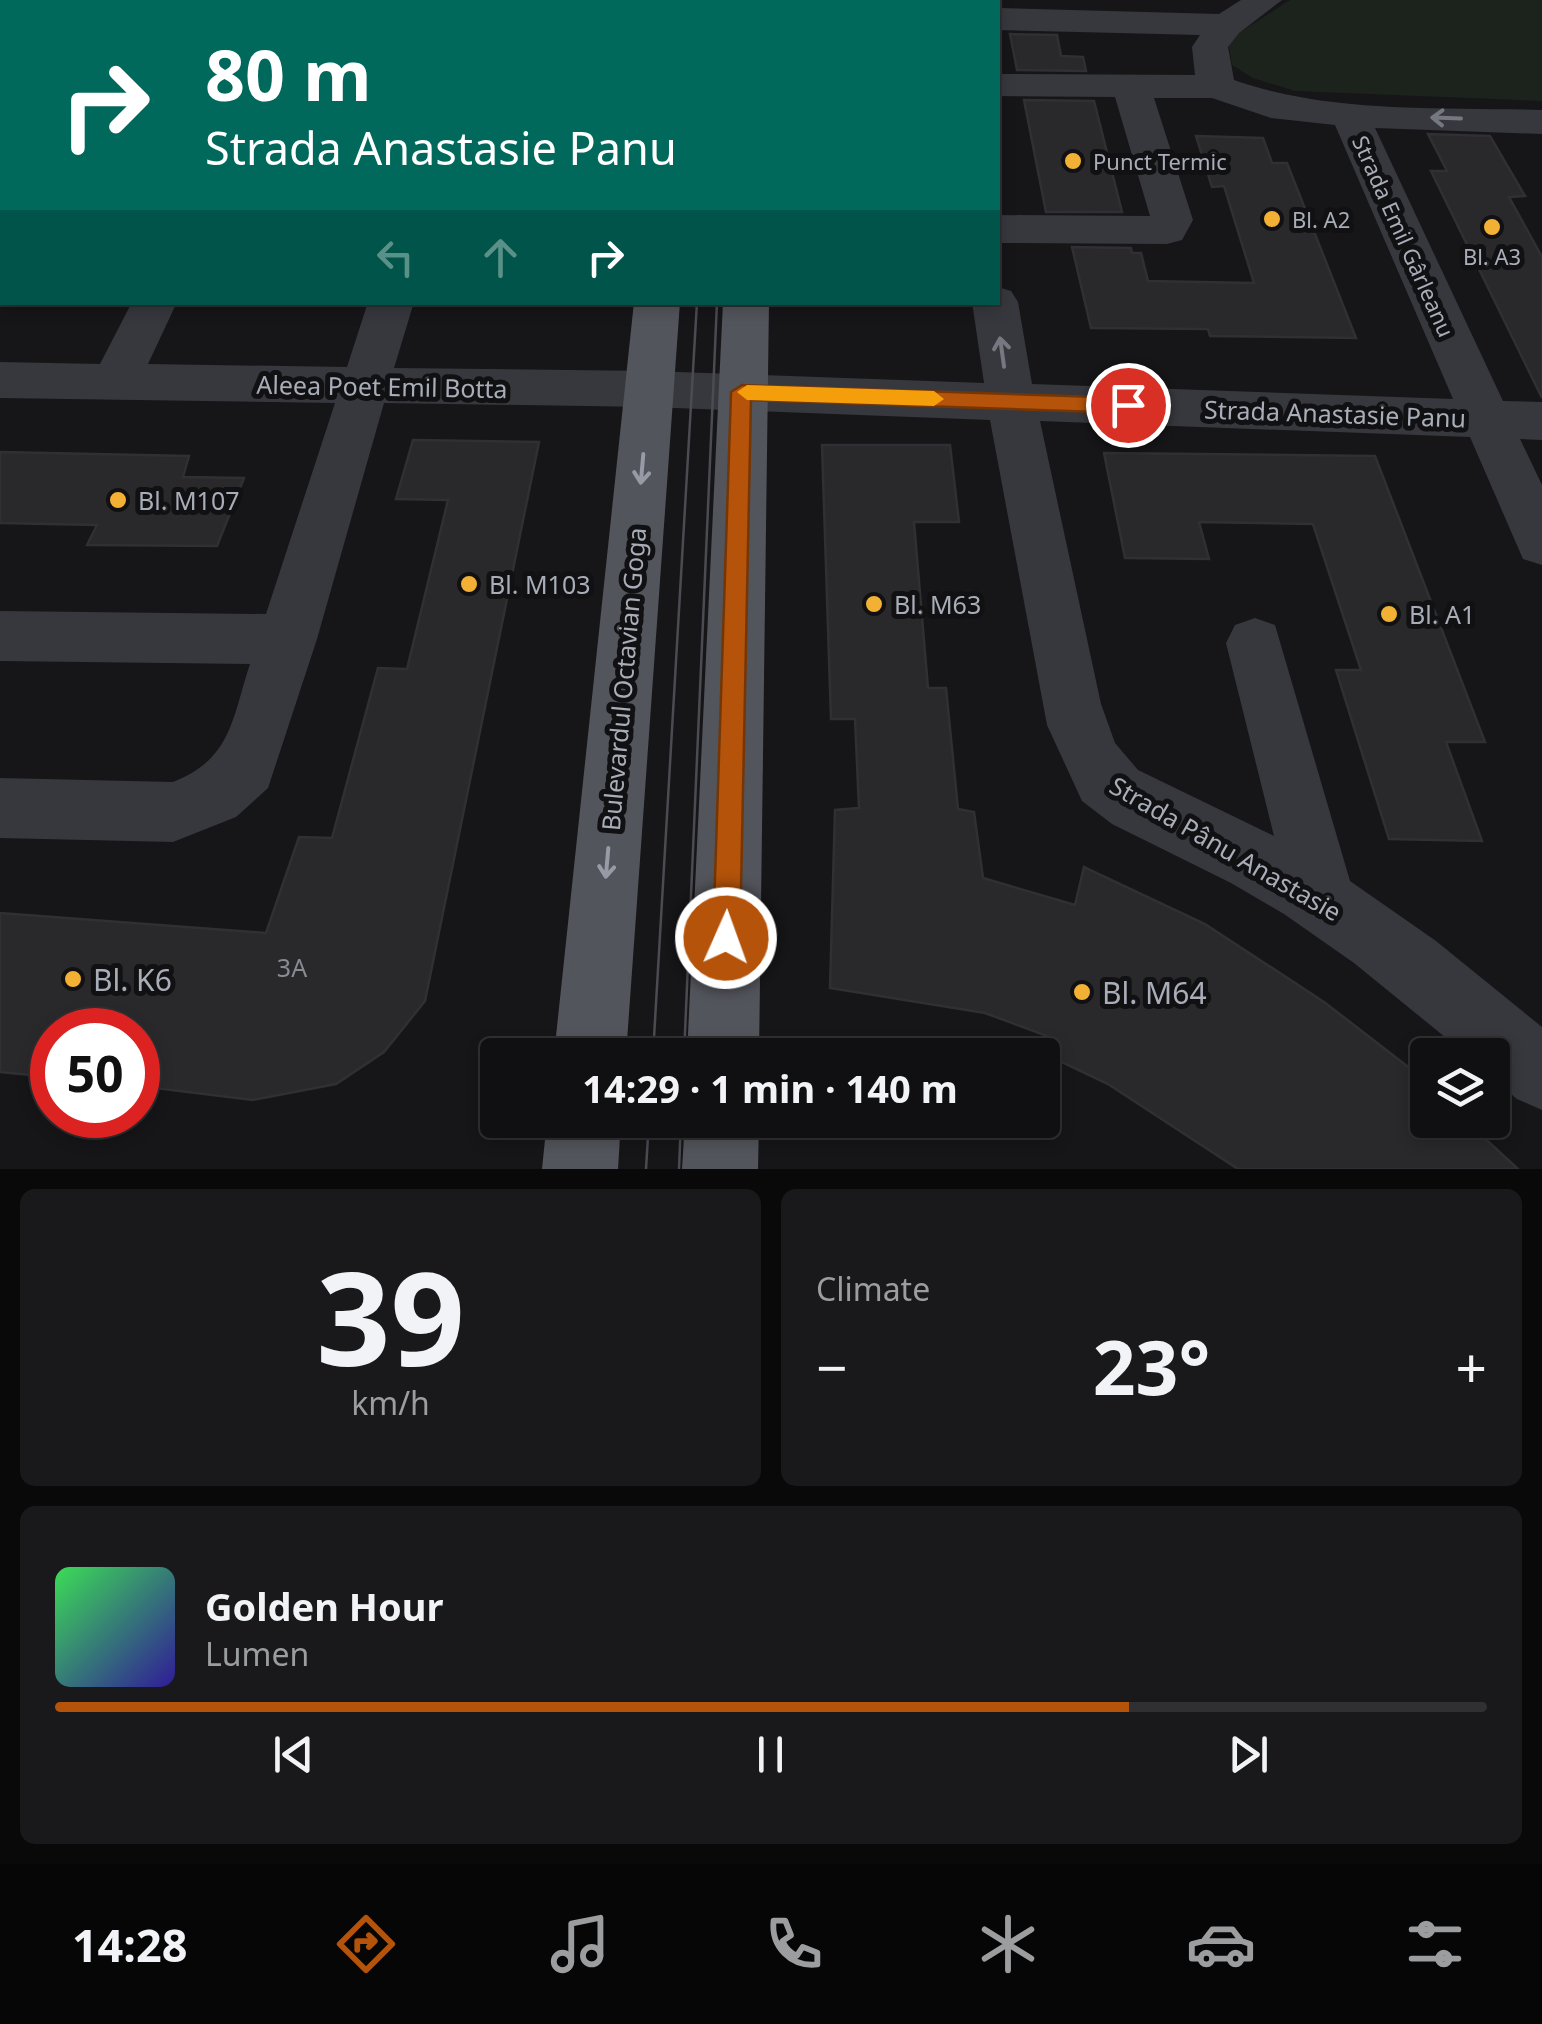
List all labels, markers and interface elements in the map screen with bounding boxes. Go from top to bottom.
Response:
text: 80 m [205,26,372,122]
icon: right [40,40,170,170]
one-way arrow [1431,109,1463,128]
text: Strada Anastasie Panu [205,117,677,178]
street label: Strada Emil Gârleanu [1346,131,1462,341]
place label: Punct Termic [1093,146,1227,176]
marker: Punct Termic [1062,150,1084,172]
place label: Bl. A2 [1292,204,1350,234]
marker: Bl. A2 [1261,208,1283,230]
marker: Bl. A3 [1481,216,1503,238]
icon: left [368,230,423,285]
icon: ahead [473,230,528,285]
icon: right [578,230,633,285]
place label: Bl. A3 [1463,241,1521,271]
one-way arrow [992,336,1010,368]
pin [1086,363,1171,448]
street label: Aleea Poet Emil Botta [256,367,508,405]
icon: arrive [1101,378,1156,433]
street label: Strada Anastasie Panu [1203,391,1467,435]
one-way arrow [632,453,651,485]
place label: Bl. M107 [138,483,239,517]
marker: Bl. M107 [107,489,129,511]
street label: Bulevardul Octavian Goga [593,526,653,832]
place label: Bl. M103 [489,567,590,601]
marker: Bl. M103 [458,573,480,595]
place label: Bl. M63 [894,587,981,621]
marker: Bl. M63 [863,593,885,615]
place label: Bl. A1 [1409,597,1475,631]
marker: Bl. A1 [1378,603,1400,625]
street label: Strada Pânu Anastasie [1104,768,1348,928]
one-way arrow [598,846,617,878]
position arrow [674,886,778,990]
house number: 3A [277,950,307,984]
place label: Bl. K6 [93,959,172,1000]
marker: Bl. K6 [62,968,84,990]
place label: Bl. M64 [1102,972,1207,1013]
marker: Bl. M64 [1071,981,1093,1003]
speed limit sign: 50 [30,1008,160,1138]
map controls [1410,1038,1510,1138]
button: layers [1410,1038,1510,1138]
text: 14:29 · 1 min · 140 m [582,1062,958,1114]
text: 39 [316,1227,465,1404]
text: Climate [816,1267,930,1310]
text: 23° [1093,1315,1210,1417]
text: − [816,1329,847,1404]
text: + [1456,1329,1487,1404]
text: km/h [351,1381,430,1424]
text: Golden Hour [205,1580,443,1632]
text: Lumen [205,1632,309,1675]
icon: previous [266,1727,321,1782]
icon: pause [743,1727,798,1782]
icon: next [1221,1727,1276,1782]
icon: directions [331,1909,401,1979]
icon: music [545,1909,615,1979]
icon: phone [759,1909,829,1979]
icon: climate [973,1909,1043,1979]
icon: car [1186,1909,1256,1979]
icon: filters [1400,1909,1470,1979]
text: 14:28 [72,1914,187,1975]

